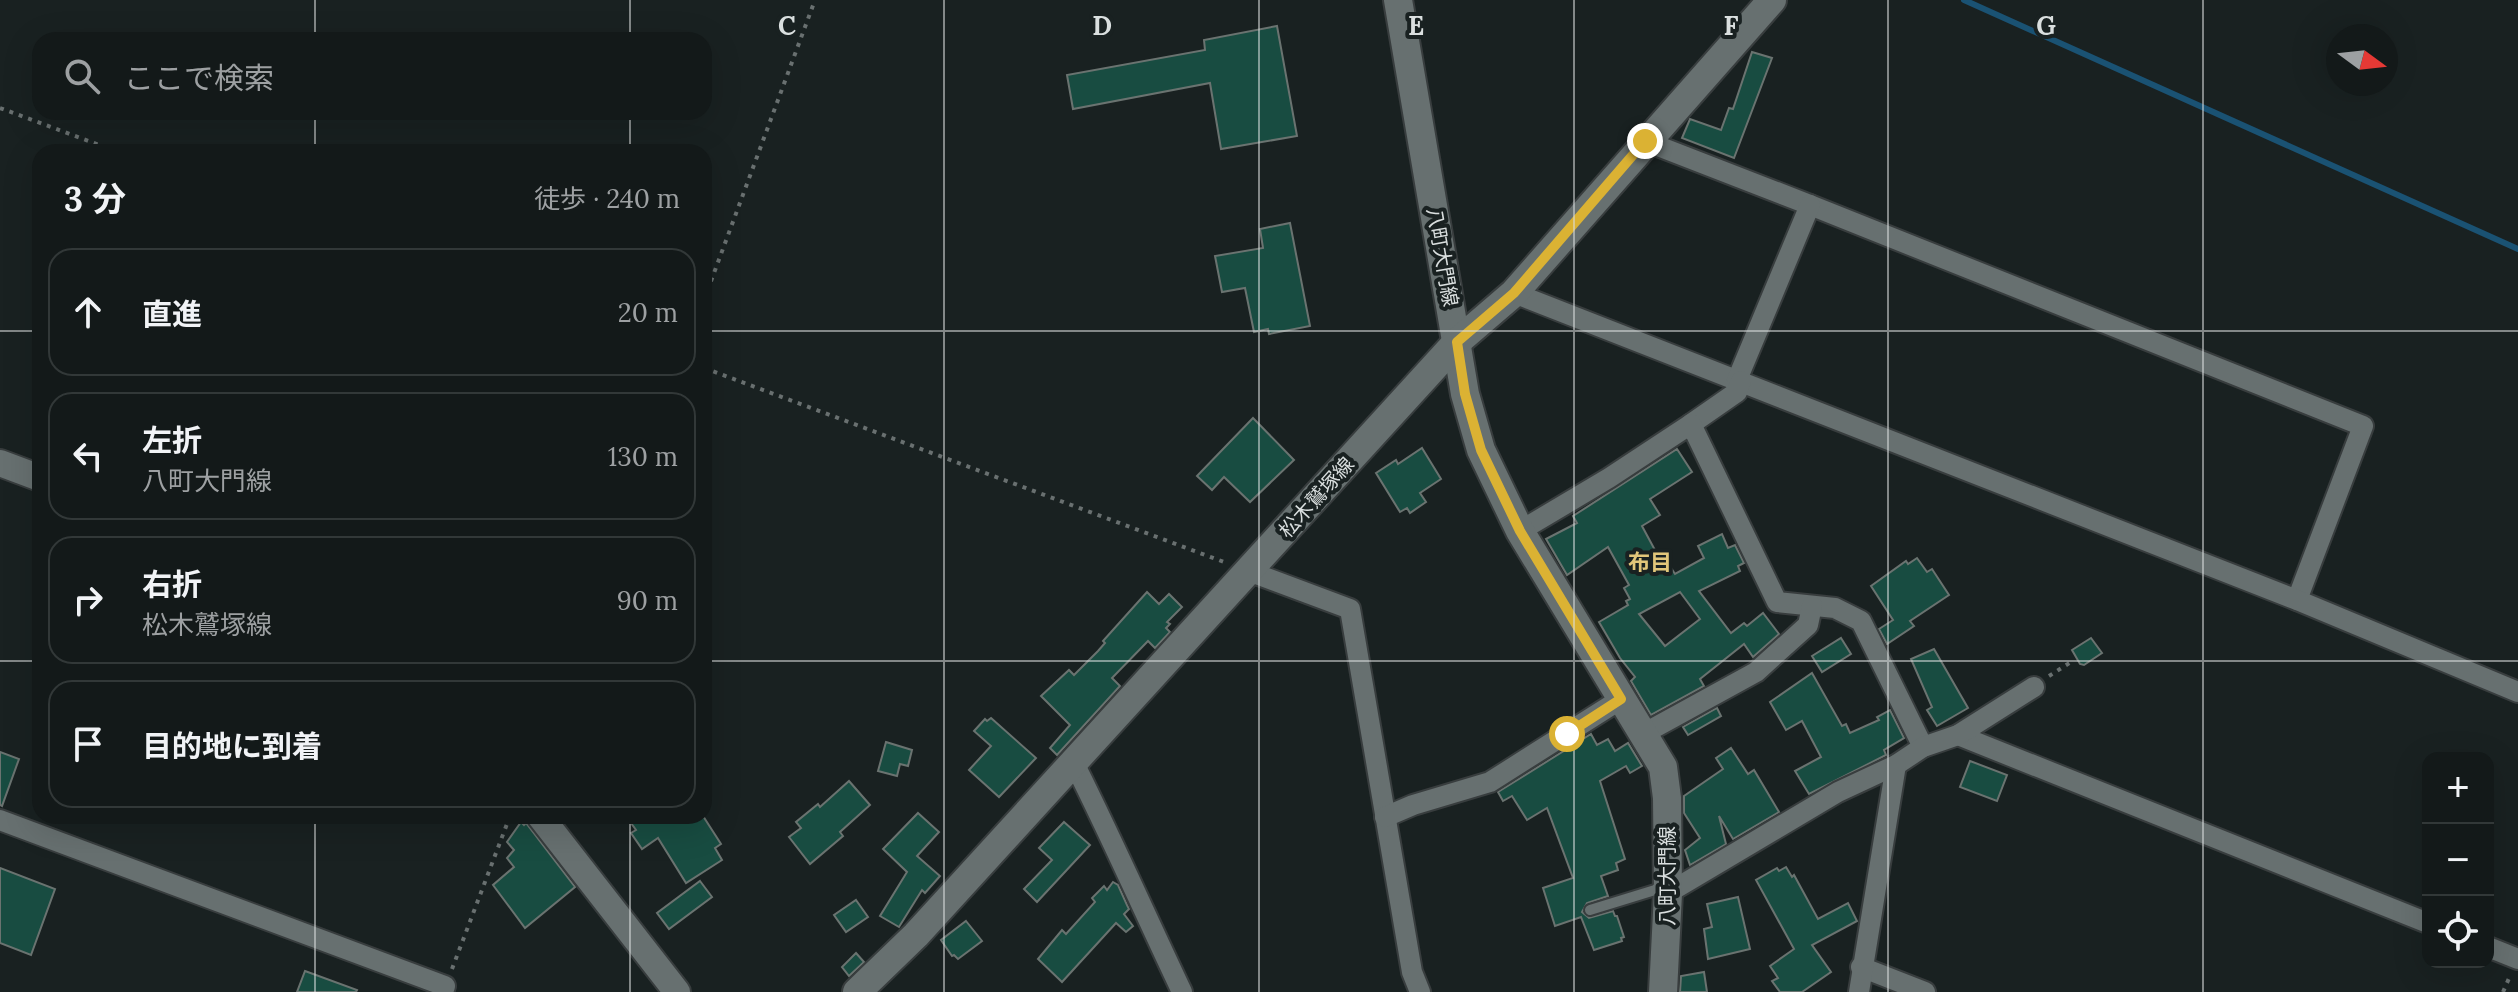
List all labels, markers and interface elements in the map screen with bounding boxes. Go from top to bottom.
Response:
text: C [778,9,796,42]
text: D [1092,9,1112,42]
text: E [1408,9,1424,42]
text: F [1724,9,1739,42]
text: G [2036,9,2056,42]
north arrow [2326,24,2398,96]
search box [32,32,712,120]
icon: search [60,54,104,98]
text: ここで検索 [124,59,274,97]
route end [1627,123,1663,159]
text: 3 分 [64,177,126,220]
text: 徒歩 · 240 m [534,182,680,215]
street label: 八町大門線 [1422,206,1464,308]
icon: ahead [66,290,110,334]
text: 直進 [142,295,202,333]
text: 20 m [618,296,678,329]
text: 左折 [142,421,202,459]
icon: left [66,434,110,478]
text: 130 m [608,440,678,473]
street label: 松木鷲塚線 [1273,451,1359,543]
text: 八町大門線 [142,464,272,497]
district label: 布目 [1628,548,1672,576]
text: 右折 [142,565,202,603]
icon: right [66,578,110,622]
text: 90 m [617,584,678,617]
text: 松木鷲塚線 [142,608,272,641]
route start [1549,716,1585,752]
icon: arrive [66,722,110,766]
text: 目的地に到着 [142,727,322,765]
map controls [2422,752,2494,968]
button: + [2422,752,2494,824]
button: − [2422,824,2494,896]
street label: 八町大門線 [1654,826,1679,926]
button: locate [2422,896,2494,968]

